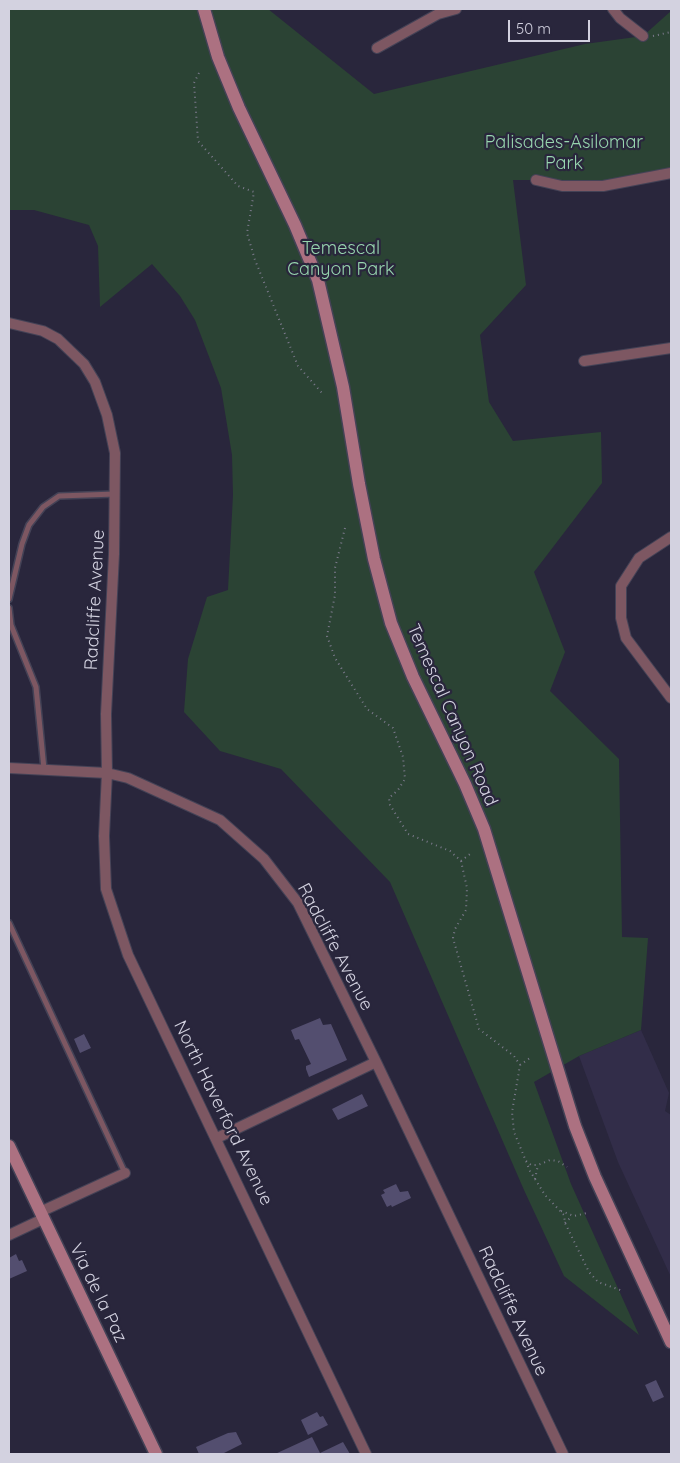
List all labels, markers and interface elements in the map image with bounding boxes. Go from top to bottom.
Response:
scale bar [510,10,592,42]
text: 50 m [516,19,551,38]
park label: Palisades-Asilomar Park [485,132,643,174]
park label: Temescal Canyon Park [287,238,395,280]
street label: Radcliffe Avenue [81,529,109,671]
street label: Temescal Canyon Road [402,621,502,809]
street label: Radcliffe Avenue [292,880,378,1014]
street label: North Haverford Avenue [169,1017,277,1209]
street label: Via de la Paz [65,1240,131,1346]
street label: Radcliffe Avenue [473,1243,553,1379]

